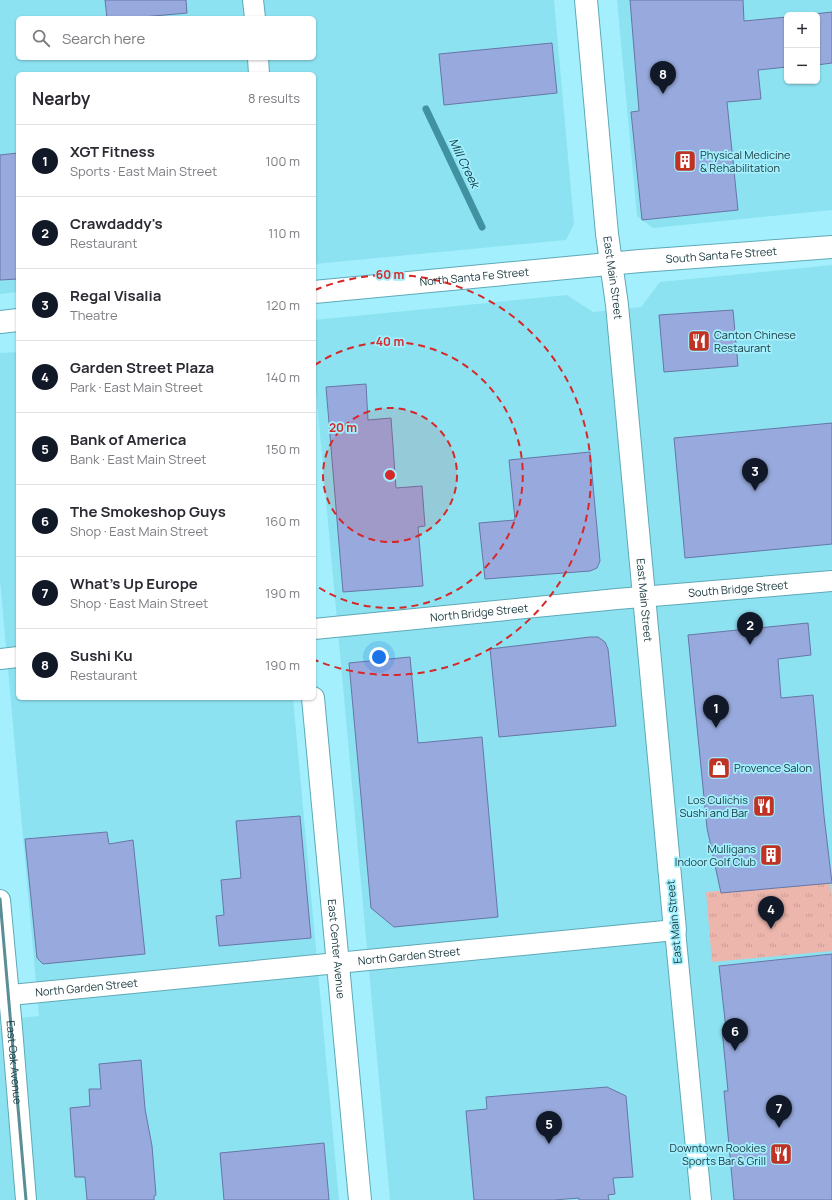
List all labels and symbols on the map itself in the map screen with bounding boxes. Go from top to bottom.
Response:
pin: 8 [650,61,676,94]
water label: Mill Creek [445,135,485,192]
place label: Physical Medicine & Rehabilitation [700,147,791,175]
building icon: Physical Medicine & Rehabilitation [672,148,698,174]
street label: East Main Street [600,235,626,320]
street label: South Santa Fe Street [665,243,777,266]
street label: North Santa Fe Street [419,264,530,289]
text: 60 m [376,266,404,283]
place label: Canton Chinese Restaurant [714,327,797,355]
restaurant icon: Canton Chinese Restaurant [686,328,712,354]
text: 40 m [376,333,404,350]
text: 20 m [329,419,357,436]
pin: 3 [742,458,768,491]
centre of rings [383,468,397,482]
street label: East Main Street [634,558,656,642]
street label: South Bridge Street [687,577,789,600]
street label: North Bridge Street [429,600,529,624]
pin: 2 [737,612,763,645]
your location [369,647,389,667]
pin: 1 [703,695,729,728]
shop icon: Provence Salon [706,755,732,781]
place label: Provence Salon [734,760,812,775]
place label: Los Culichis Sushi and Bar [679,792,748,820]
restaurant icon: Los Culichis Sushi and Bar [751,793,777,819]
place label: Mulligans Indoor Golf Club [675,841,756,869]
building icon: Mulligans Indoor Golf Club [758,842,784,868]
street label: East Main Street [662,880,685,964]
pin: 4 [758,896,784,929]
street label: East Center Avenue [325,898,349,1000]
street label: North Garden Street [357,943,461,968]
street label: North Garden Street [35,975,138,1000]
pin: 6 [722,1018,748,1051]
street label: East Oak Avenue [4,1020,26,1106]
pin: 7 [766,1095,792,1128]
pin: 5 [536,1111,562,1144]
place label: Downtown Rookies Sports Bar & Grill [670,1140,766,1168]
restaurant icon: Downtown Rookies Sports Bar & Grill [768,1141,794,1167]

